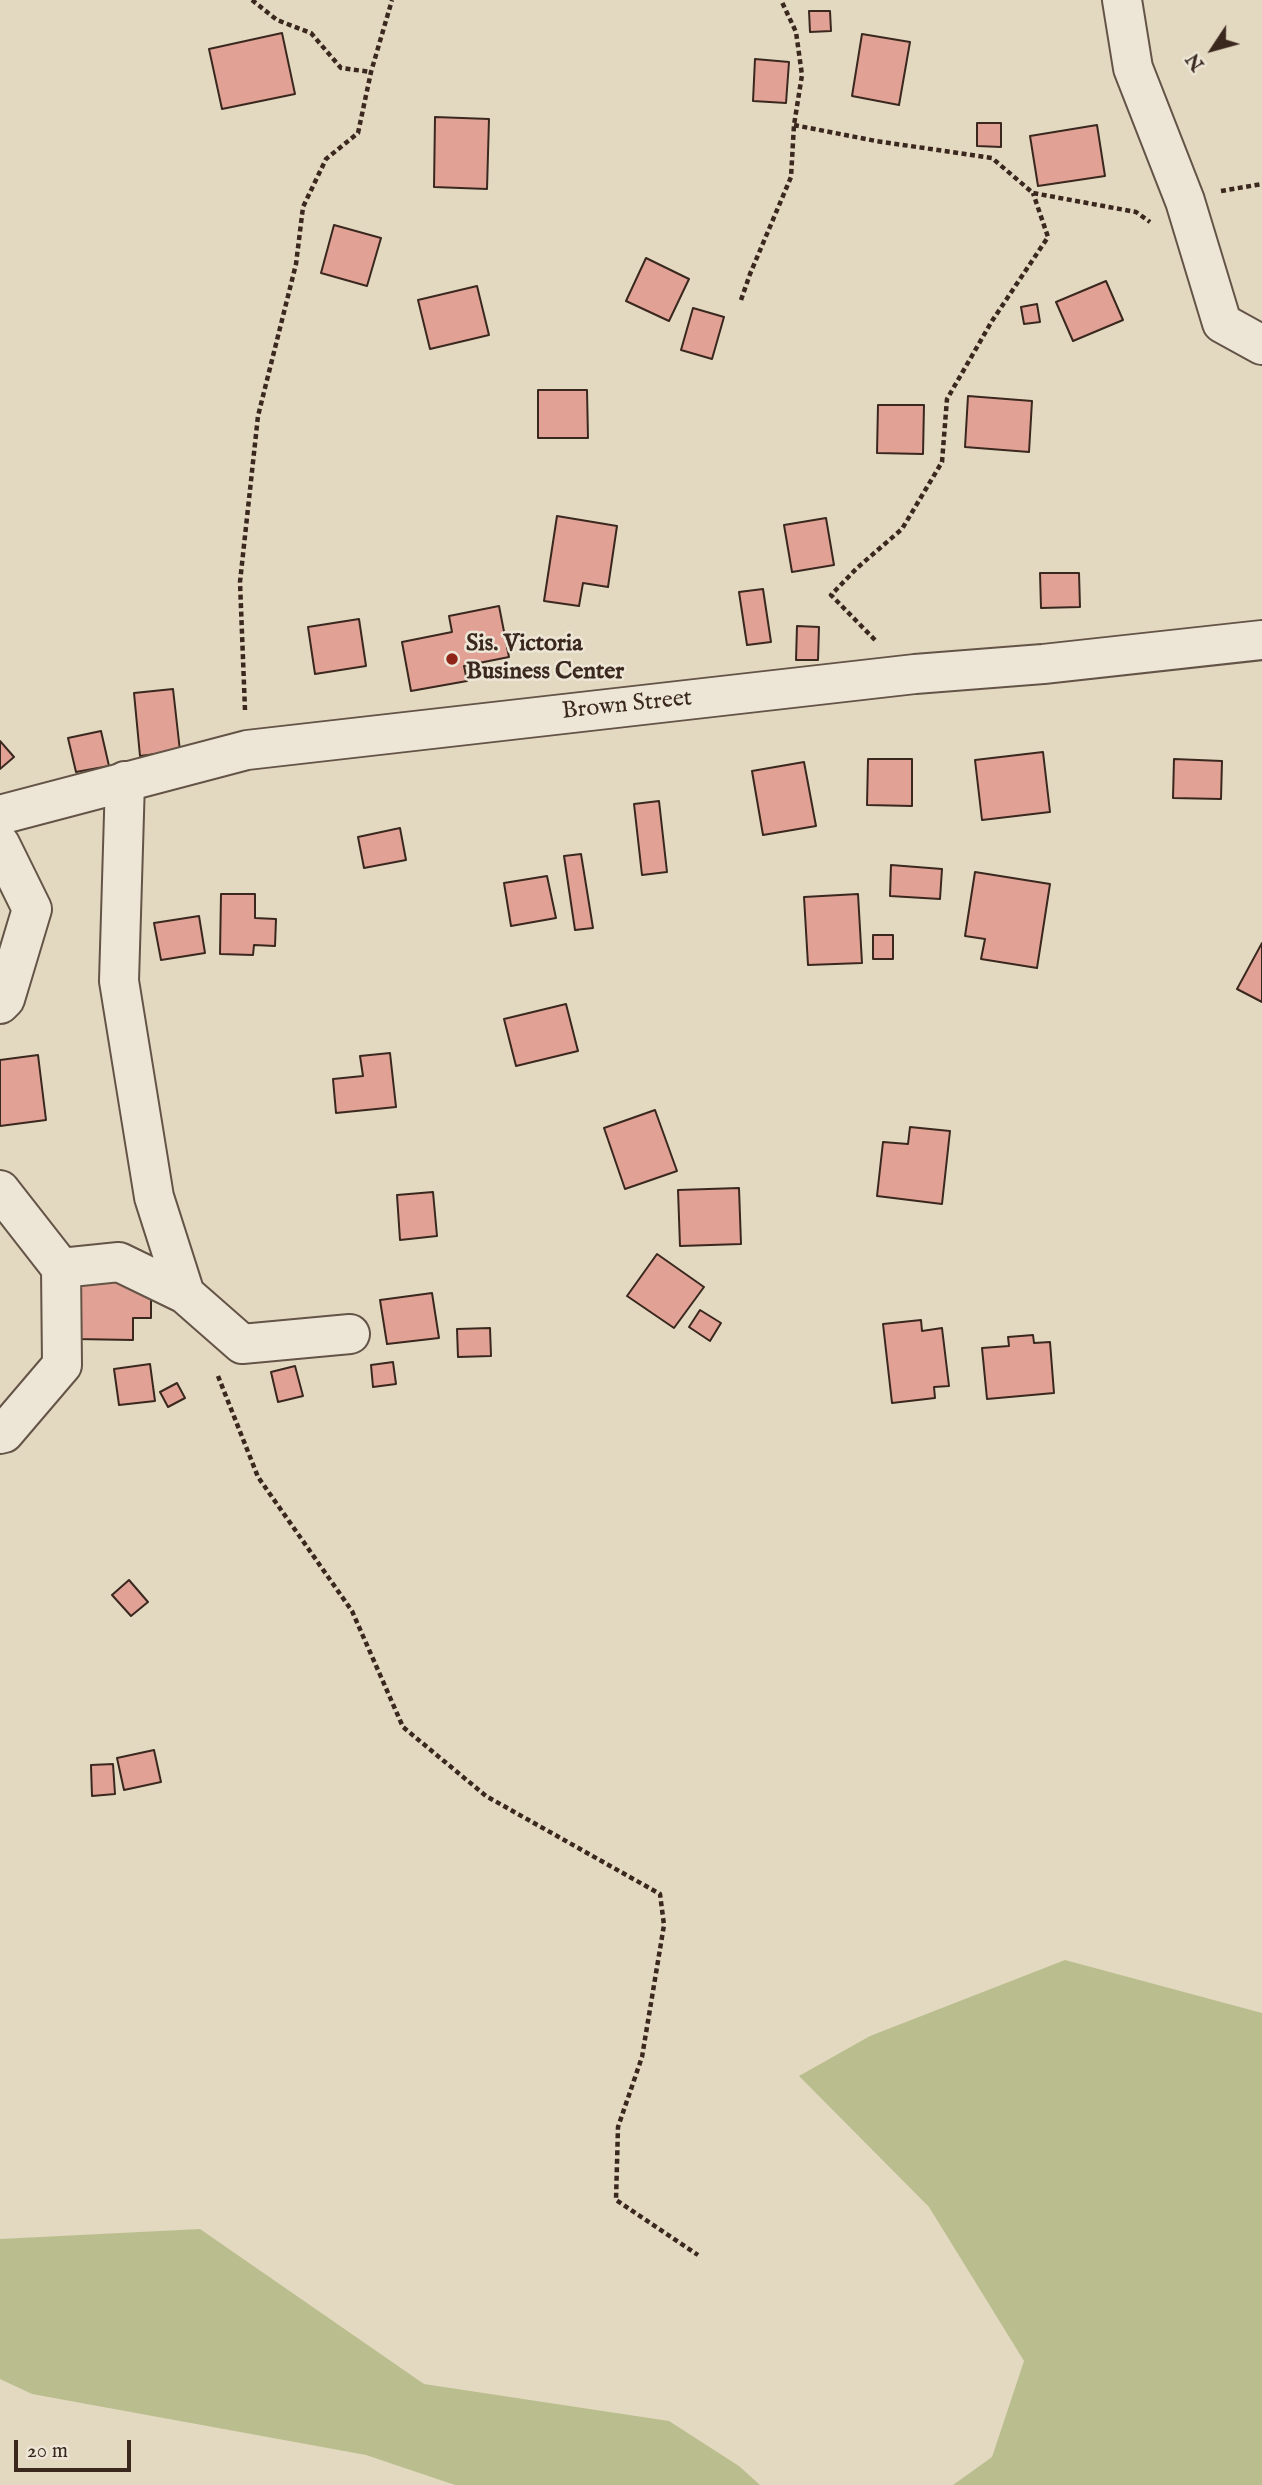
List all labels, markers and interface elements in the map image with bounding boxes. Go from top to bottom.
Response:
north arrow [1178,14,1248,84]
text: N [1181,48,1211,75]
place label: Sis. Victoria Business Center [466,631,624,687]
marker: Sis. Victoria Business Center [444,651,460,667]
street label: Brown Street [560,685,694,727]
scale bar [18,2426,135,2470]
text: 20 m [27,2438,68,2465]

